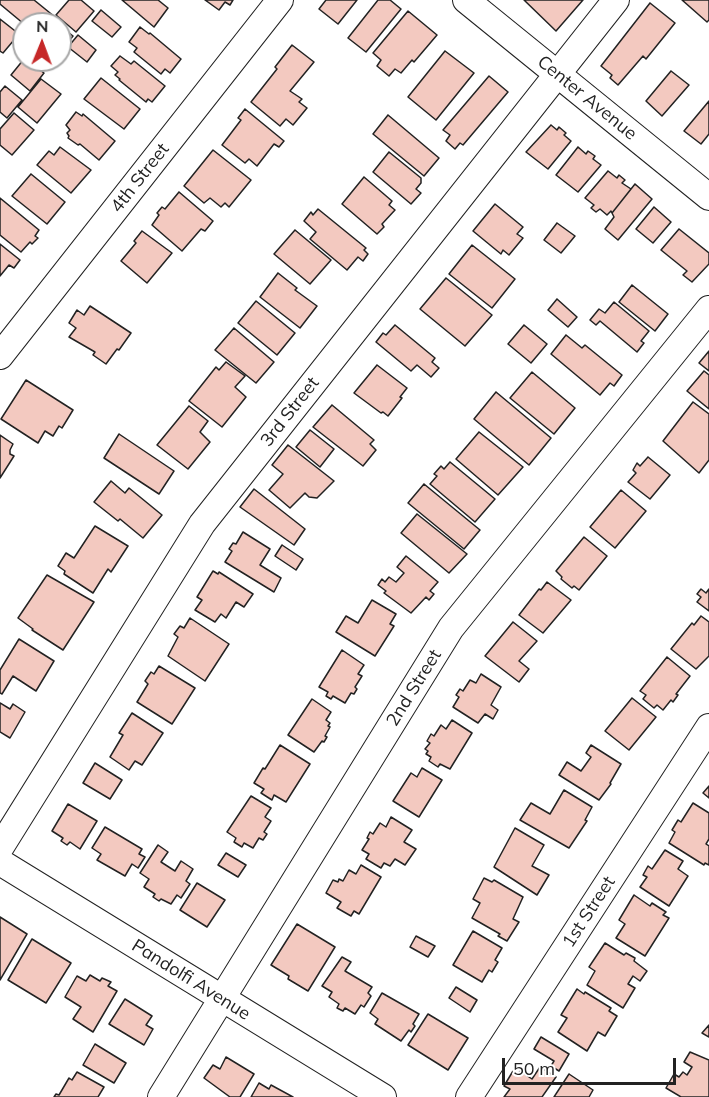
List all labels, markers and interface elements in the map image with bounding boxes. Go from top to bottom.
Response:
north arrow [12,12,72,72]
text: N [36,16,48,36]
street label: Center Avenue [533,51,641,145]
street label: 4th Street [106,139,174,217]
street label: 3rd Street [256,373,324,451]
street label: 2nd Street [382,646,446,730]
street label: 1st Street [558,872,620,952]
street label: Pandolfi Avenue [128,935,254,1025]
scale bar [505,1046,679,1084]
text: 50 m [513,1057,555,1080]

